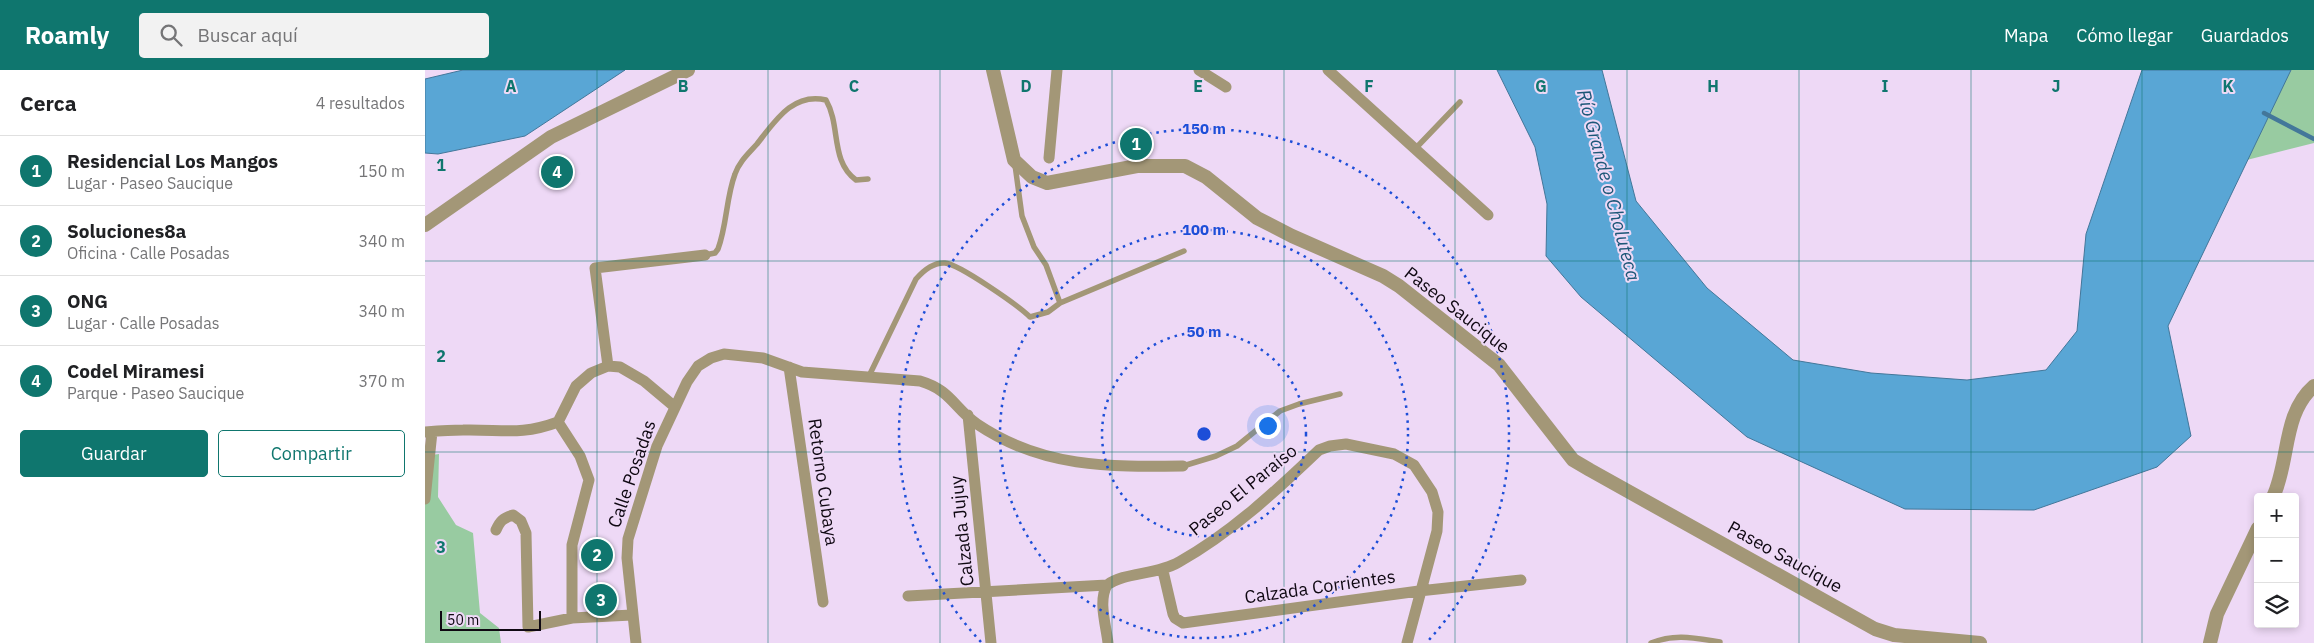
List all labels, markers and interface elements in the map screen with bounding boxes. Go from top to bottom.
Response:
search box [139,13,489,58]
text: Roamly [25,19,109,51]
icon: search [157,21,185,49]
text: Buscar aquí [197,23,298,47]
text: Mapa [2004,24,2048,47]
text: Cómo llegar [2076,24,2173,47]
text: Guardados [2201,24,2289,47]
text: A [506,76,517,96]
text: B [678,76,689,96]
text: C [849,76,859,96]
text: D [1020,76,1032,96]
text: E [1193,76,1203,96]
text: F [1364,76,1374,96]
text: G [1535,76,1547,96]
text: H [1707,76,1719,96]
text: I [1882,76,1889,96]
text: J [2052,76,2060,96]
text: K [2222,76,2234,96]
water label: Río Grande o Choluteca [1572,87,1646,283]
text: Cerca [20,89,77,117]
text: 4 resultados [316,93,405,113]
text: 150 m [1182,119,1226,138]
pin: 1 [1120,125,1152,163]
text: Residencial Los Mangos [67,149,278,173]
pin: 4 [541,153,573,191]
text: 1 [436,155,446,175]
text: 1 [31,161,41,181]
text: 150 m [358,161,405,181]
text: Lugar · Paseo Saucique [67,173,233,193]
text: Soluciones8a [67,219,186,243]
text: 100 m [1182,220,1226,239]
text: 2 [31,231,41,251]
text: 340 m [358,231,405,251]
text: Oficina · Calle Posadas [67,243,230,263]
street label: Paseo Saucique [1400,261,1515,358]
text: ONG [67,289,108,313]
text: 3 [31,301,41,321]
text: 340 m [358,301,405,321]
text: Lugar · Calle Posadas [67,313,219,333]
text: 50 m [1187,322,1221,341]
text: 2 [436,346,446,366]
text: Codel Miramesi [67,359,204,383]
text: 4 [31,371,41,391]
text: 370 m [358,371,405,391]
text: Parque · Paseo Saucique [67,383,244,403]
your location [1255,413,1281,439]
street label: Calle Posadas [602,417,661,531]
street label: Retorno Cubaya [803,417,844,547]
centre of rings [1195,425,1213,443]
button: Guardar [20,430,208,477]
button: Compartir [218,430,405,477]
street label: Paseo El Paraíso [1184,439,1302,540]
street label: Calzada Jujuy [944,475,979,587]
map controls [2254,493,2299,628]
button: + [2254,493,2299,538]
street label: Paseo Saucique [1724,516,1847,598]
pin: 2 [581,536,613,574]
text: 3 [436,537,446,557]
button: − [2254,538,2299,583]
street label: Calzada Corrientes [1243,565,1397,608]
pin: 3 [585,581,617,619]
button: layers [2254,583,2299,628]
scale bar [440,608,541,631]
text: 50 m [447,611,479,629]

